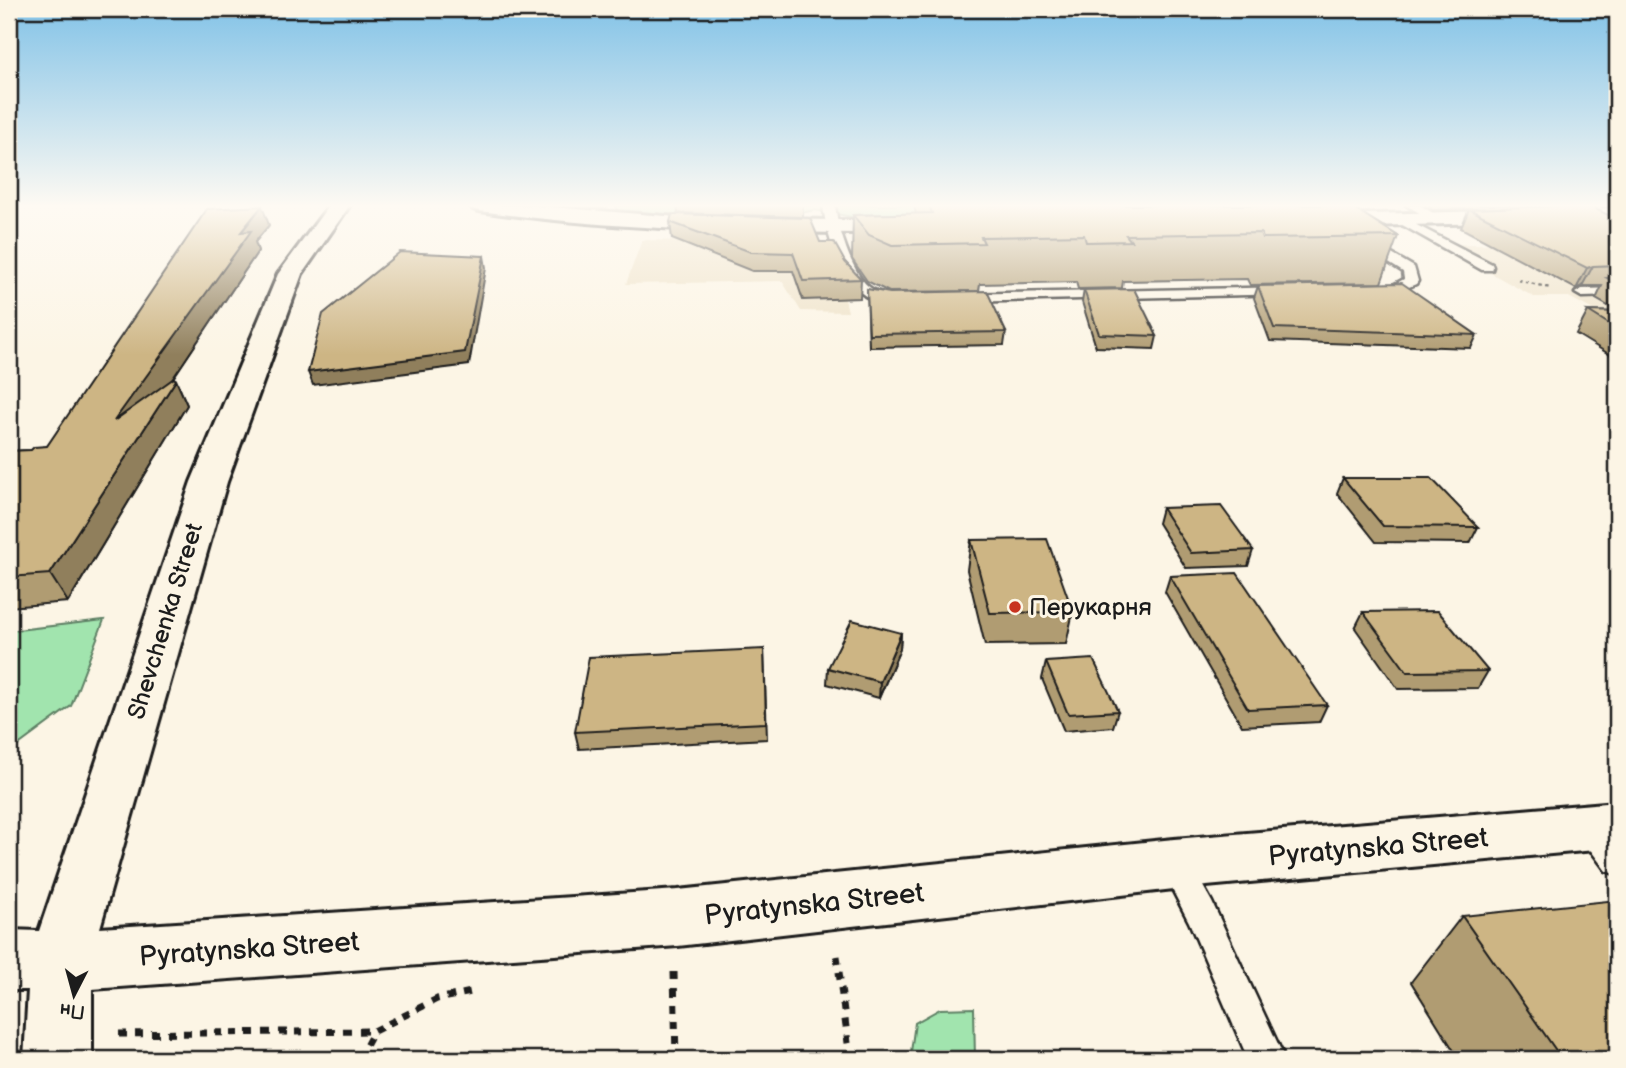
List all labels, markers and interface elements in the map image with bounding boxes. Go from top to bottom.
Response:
street label: Shevchenka Street [122,519,209,723]
place label: Перукарня [1029,593,1152,622]
marker: Перукарня [1007,599,1023,615]
street label: Pyratynska Street [1267,821,1490,874]
street label: Pyratynska Street [703,877,926,932]
street label: Pyratynska Street [138,925,361,974]
north arrow [38,960,108,1030]
text: Пн [59,998,86,1023]

